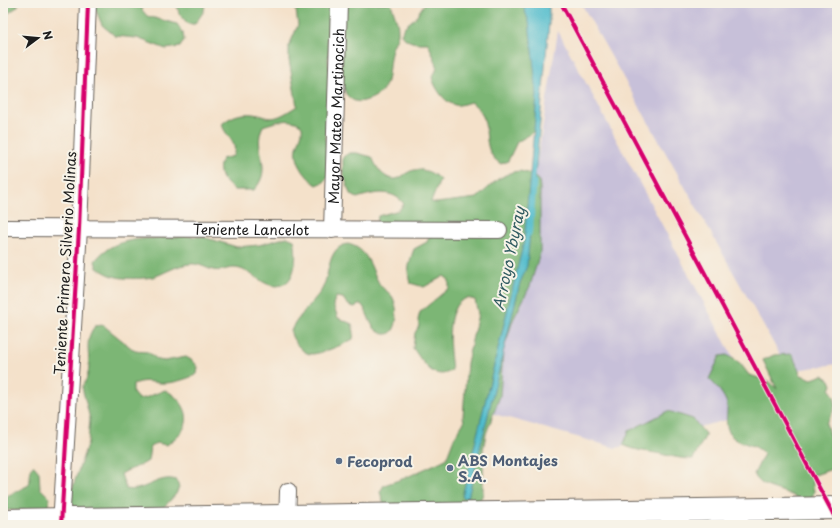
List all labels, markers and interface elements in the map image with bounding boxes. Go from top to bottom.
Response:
north arrow [18,18,58,58]
street label: Mayor Mateo Martinocich [322,28,349,204]
text: N [39,29,58,42]
street label: Teniente Primero Silverio Molinas [49,151,81,375]
water label: Arroyo Ybyray [486,203,530,312]
street label: Teniente Lancelot [193,218,310,240]
place label: ABS Montajes S.A. [458,450,558,487]
place label: Fecoprod [347,451,413,472]
marker: Fecoprod [334,456,344,466]
marker: ABS Montajes S.A. [445,463,455,473]

